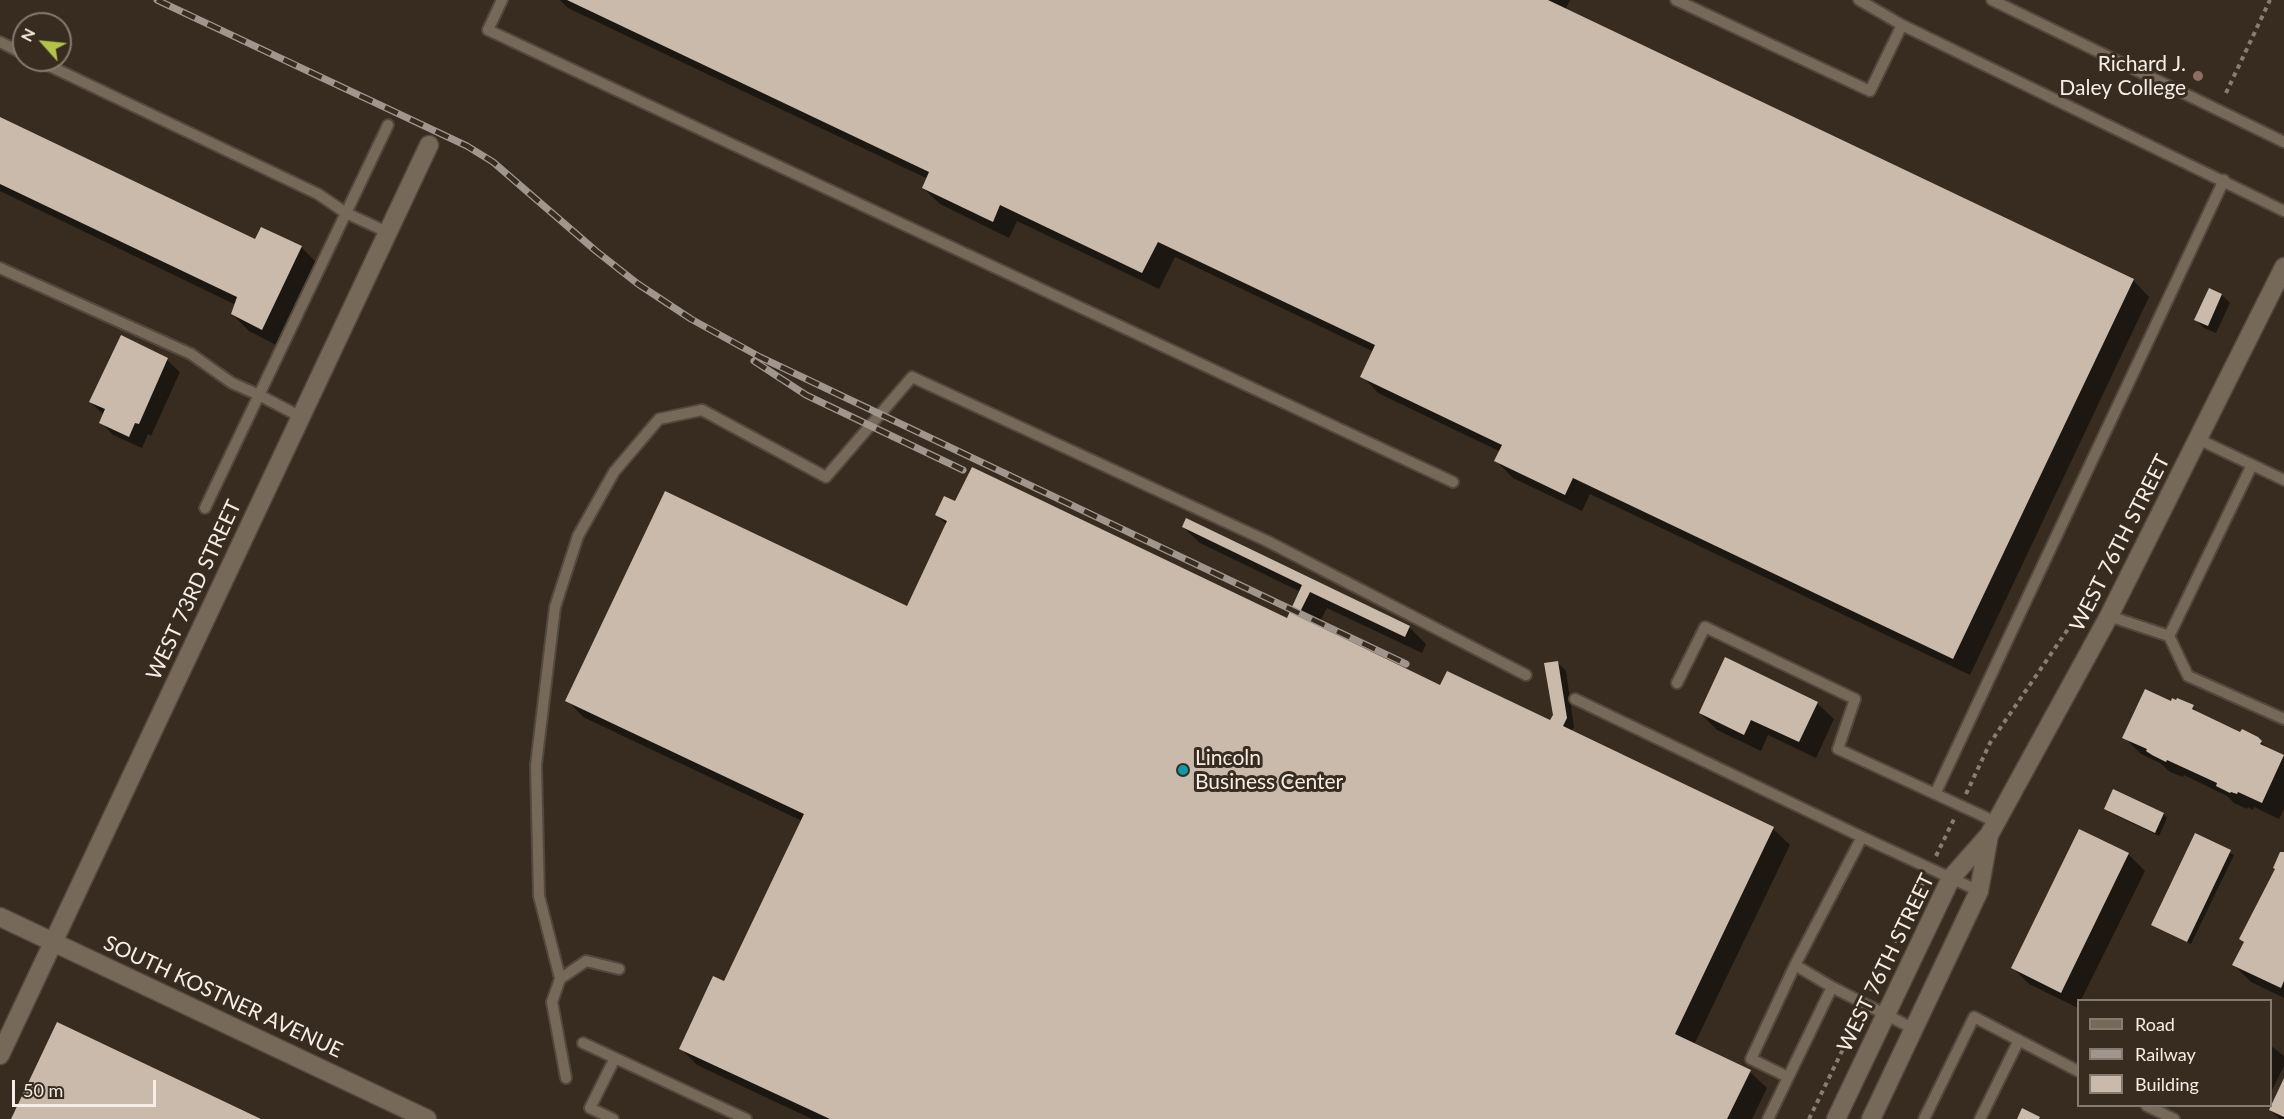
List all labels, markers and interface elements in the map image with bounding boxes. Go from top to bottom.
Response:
north arrow [12,12,72,72]
text: N [16,25,39,44]
place label: Richard J. Daley College [2059,51,2186,101]
marker: Richard J. Daley College [2191,69,2205,83]
street label: WEST 76TH STREET [2065,450,2175,636]
street label: WEST 73RD STREET [141,496,247,684]
place label: Lincoln Business Center [1195,745,1343,795]
marker: Lincoln Business Center [1176,763,1190,777]
street label: WEST 76TH STREET [1832,870,1940,1056]
street label: SOUTH KOSTNER AVENUE [99,930,347,1064]
legend [2077,999,2272,1107]
text: Road [2135,1013,2175,1035]
text: Railway [2135,1043,2196,1065]
scale bar [15,1068,159,1106]
text: Building [2135,1073,2199,1095]
text: 50 m [23,1079,63,1101]

